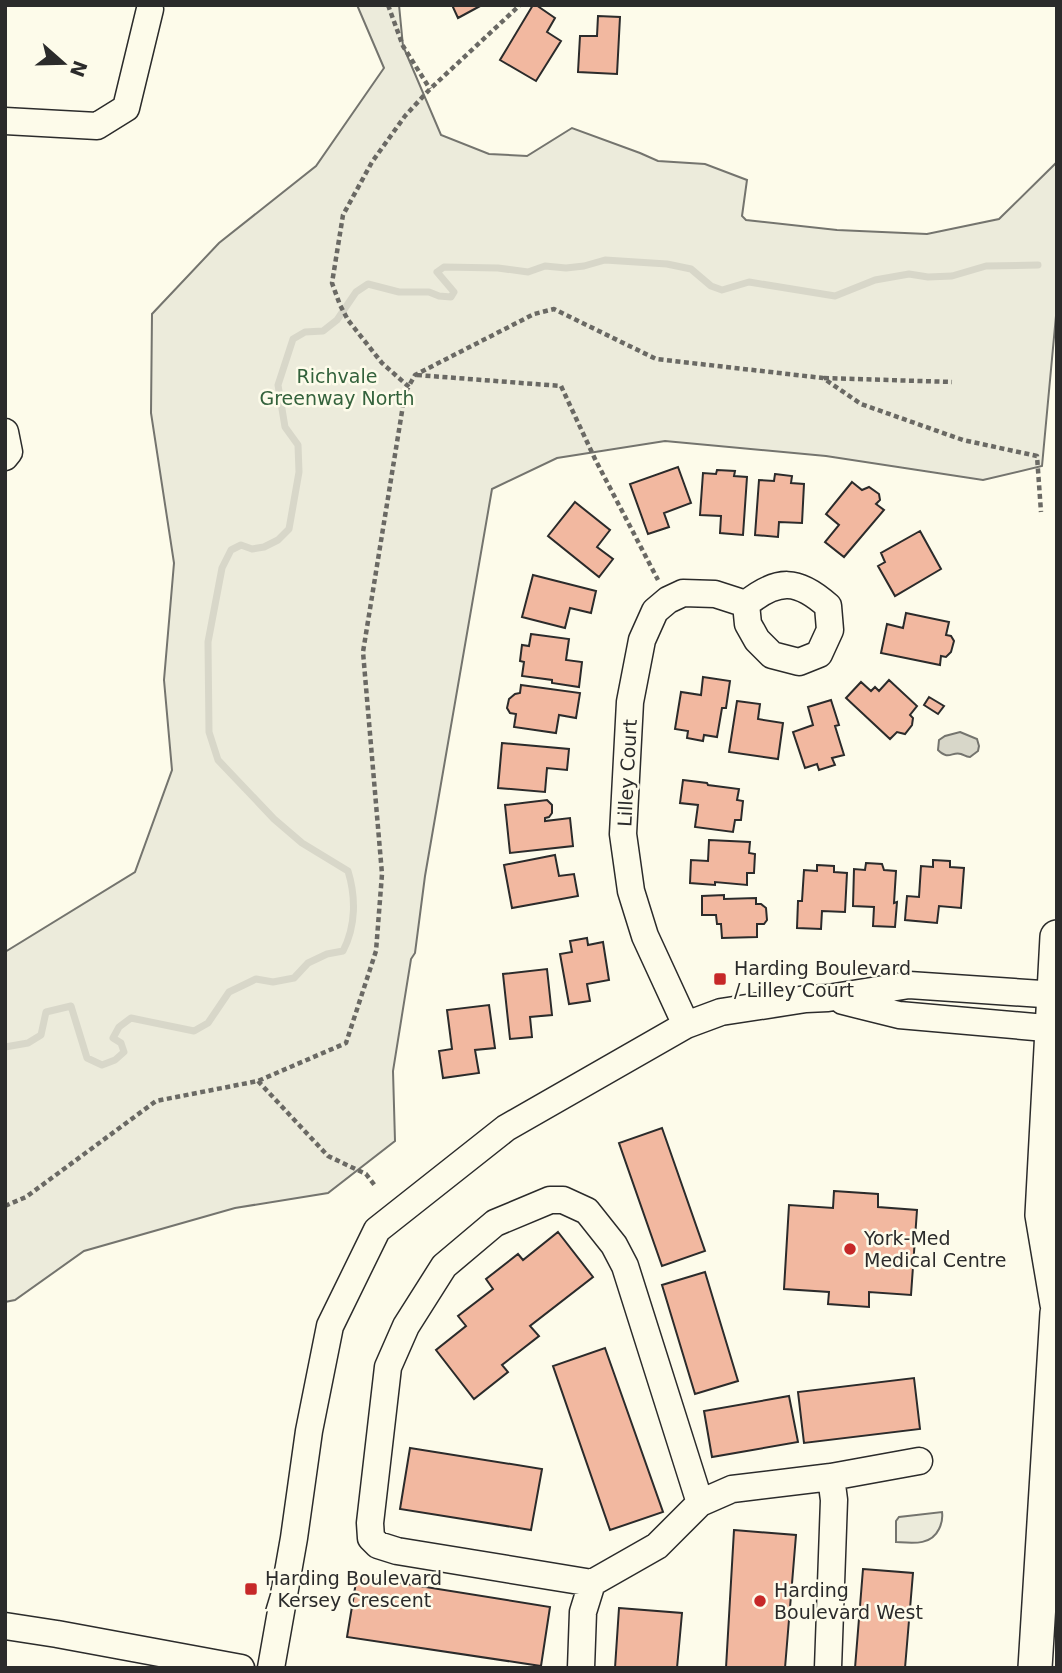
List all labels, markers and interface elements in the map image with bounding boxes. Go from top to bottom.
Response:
north arrow [28,28,98,98]
text: N [66,58,92,80]
park label: Richvale Greenway North [259,365,415,409]
street label: Lilley Court [613,719,641,827]
place label: Harding Boulevard / Lilley Court [734,957,911,1001]
marker: Harding Boulevard / Lilley Court [712,971,728,987]
place label: York-Med Medical Centre [863,1227,1006,1271]
marker: York-Med Medical Centre [842,1241,858,1257]
place label: Harding Boulevard / Kersey Crescent [265,1567,442,1611]
place label: Harding Boulevard West [774,1579,923,1623]
marker: Harding Boulevard / Kersey Crescent [243,1581,259,1597]
marker: Harding Boulevard West [752,1593,768,1609]

